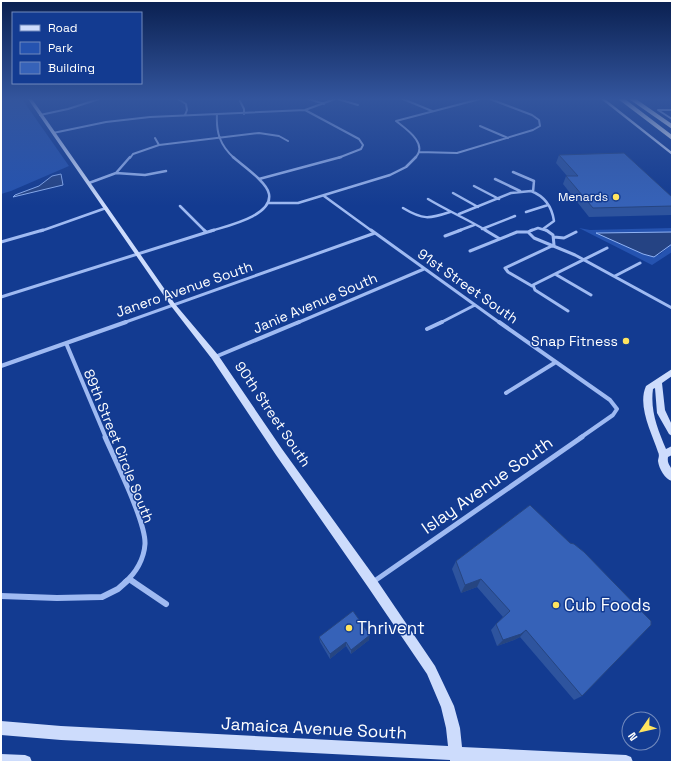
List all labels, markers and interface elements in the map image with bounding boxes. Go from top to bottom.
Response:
legend [12,12,142,84]
text: Road [48,20,77,36]
text: Park [48,40,73,56]
text: Building [48,60,95,76]
place label: Menards [558,189,608,205]
marker: Menards [611,192,621,202]
street label: 91st Street South [414,245,522,327]
street label: Janero Avenue South [113,257,255,321]
street label: Janie Avenue South [250,269,380,337]
place label: Snap Fitness [531,332,618,350]
marker: Snap Fitness [621,336,631,346]
street label: 90th Street South [231,358,315,470]
street label: 89th Street Circle South [80,366,158,526]
street label: Islay Avenue South [417,431,557,539]
place label: Cub Foods [564,594,651,616]
marker: Cub Foods [551,600,561,610]
place label: Thrivent [357,617,425,639]
marker: Thrivent [344,623,354,633]
north arrow [621,711,661,751]
street label: Jamaica Avenue South [221,712,407,744]
text: N [625,730,641,744]

